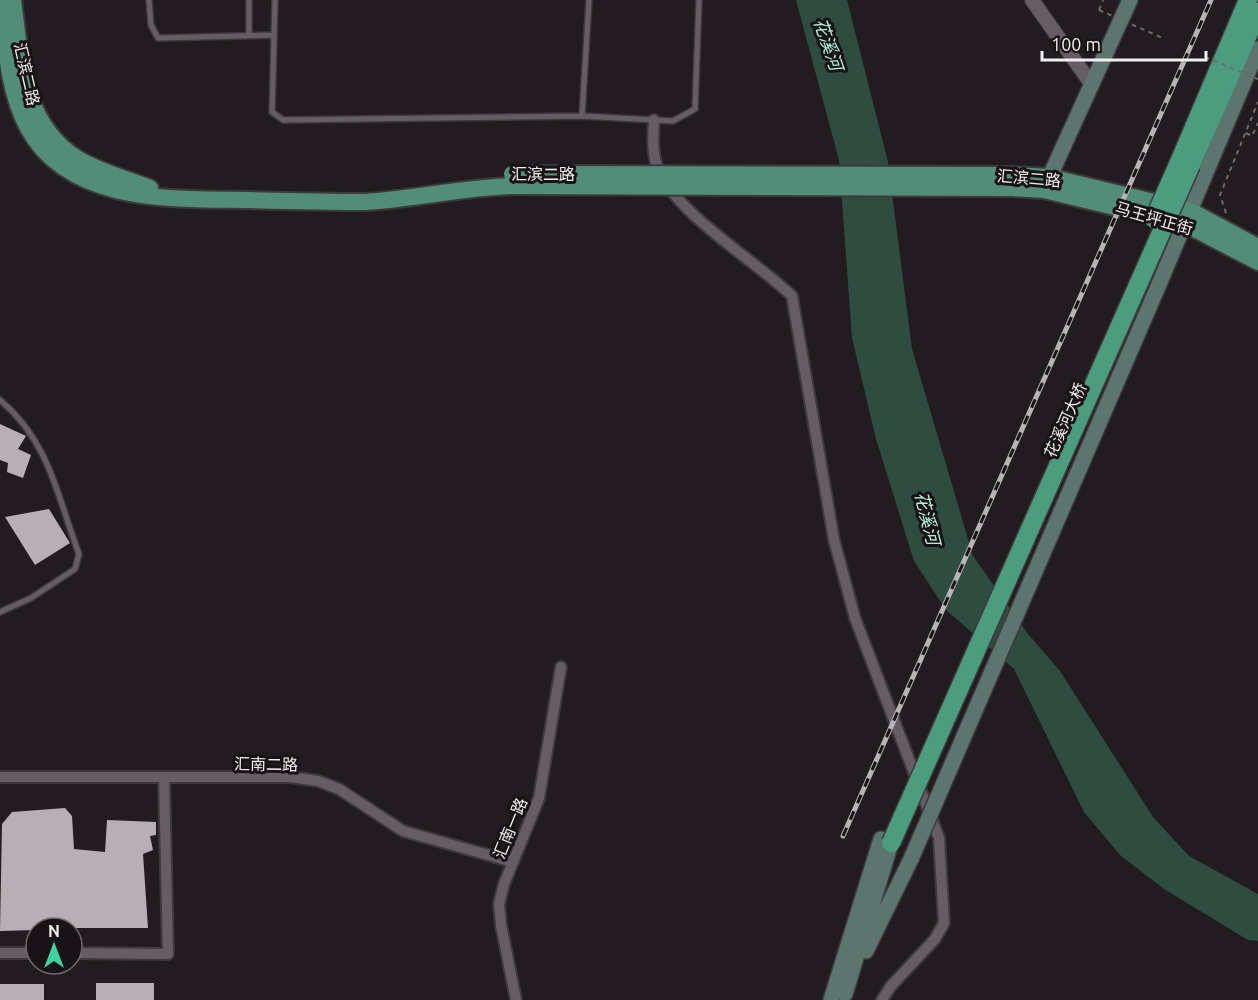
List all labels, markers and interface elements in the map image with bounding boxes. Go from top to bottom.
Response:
water label: 花溪河 [811,15,848,76]
scale bar [1042,24,1206,62]
text: 100 m [1051,34,1101,54]
street label: 汇滨二路 [11,41,43,107]
street label: 汇滨二路 [511,165,575,183]
street label: 汇滨二路 [996,166,1062,190]
street label: 马王坪正街 [1113,198,1195,238]
street label: 花溪河大桥 [1041,380,1089,460]
water label: 花溪河 [912,489,945,550]
street label: 汇南二路 [234,754,298,774]
street label: 汇南一路 [490,795,530,861]
north arrow [24,916,84,976]
text: N [48,922,60,940]

